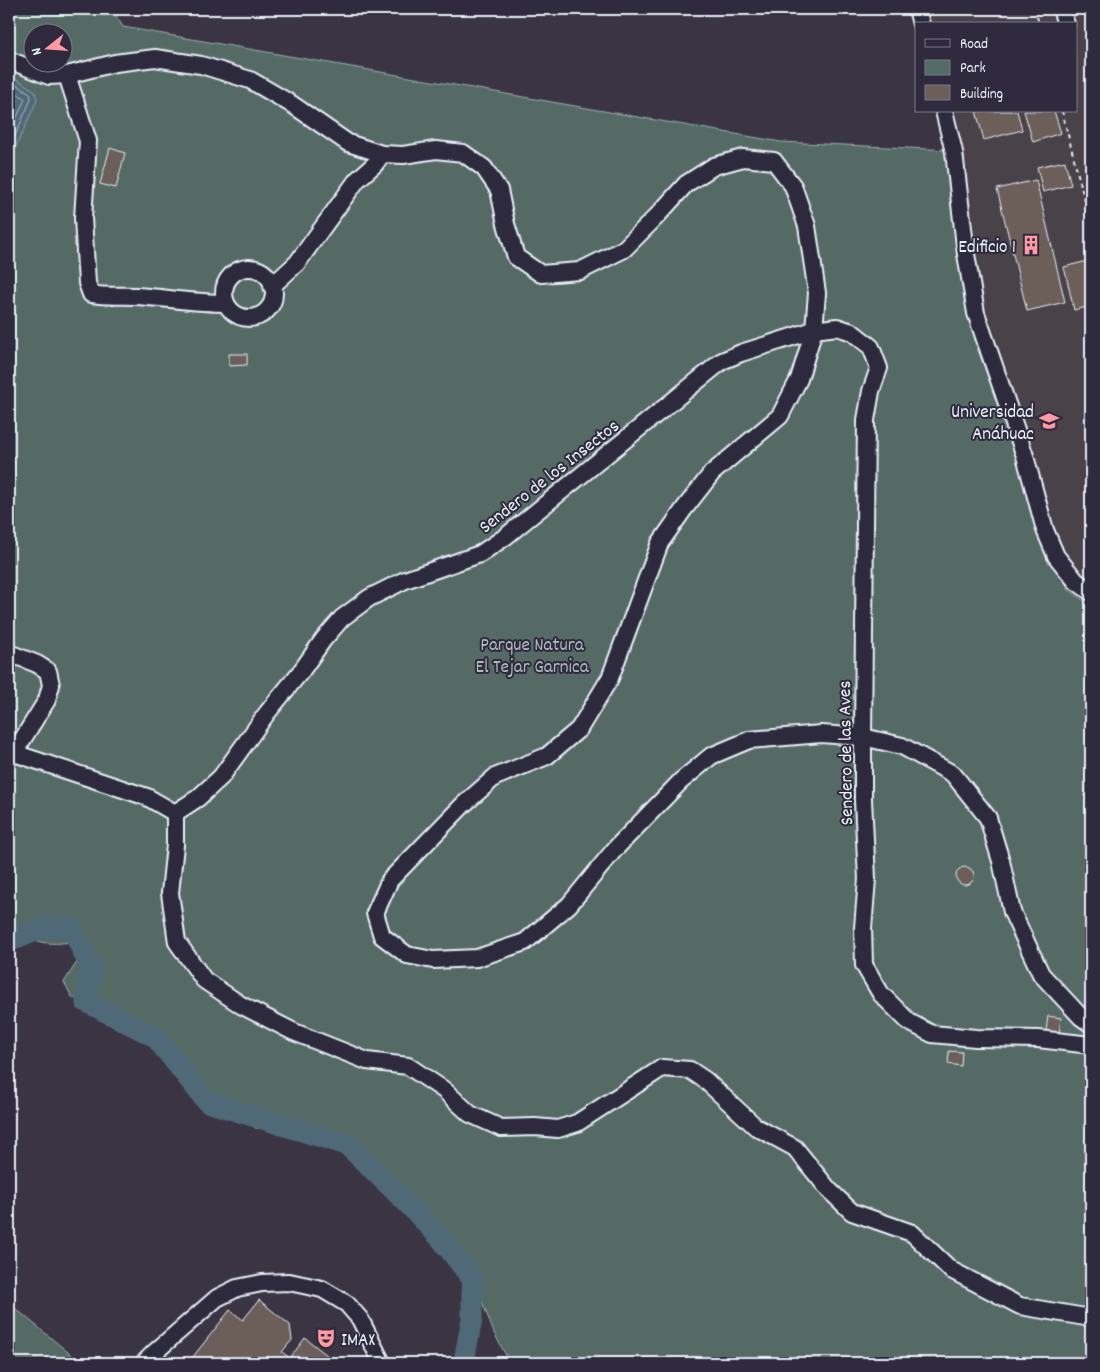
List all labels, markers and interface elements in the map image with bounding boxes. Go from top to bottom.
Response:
north arrow [22,22,72,72]
legend [915,22,1078,112]
text: Road [960,34,988,56]
text: N [27,45,48,57]
text: Park [960,58,986,80]
text: Building [960,84,1003,106]
building icon: Edificio 1 [1020,234,1042,256]
place label: Edificio 1 [958,235,1016,262]
place label: Universidad Anáhuac [951,400,1034,449]
school or university icon: Universidad Anáhuac [1038,410,1060,432]
street label: Sendero de los Insectos [474,414,626,541]
park label: Parque Natura El Tejar Garnica [475,633,590,682]
street label: Sendero de las Aves [833,680,862,826]
theatre icon: IMAX [315,1327,337,1349]
place label: IMAX [341,1328,375,1355]

